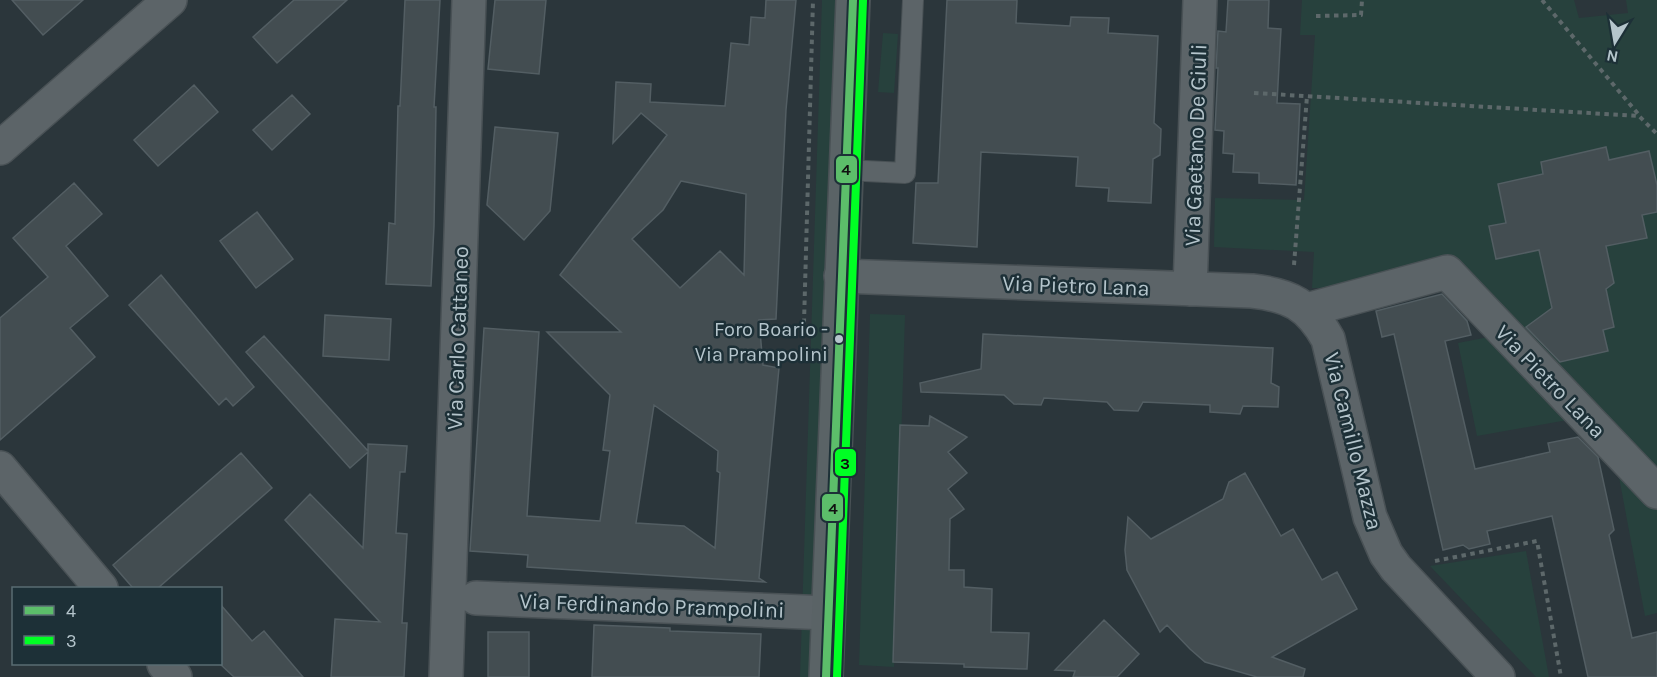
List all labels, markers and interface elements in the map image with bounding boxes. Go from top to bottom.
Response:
north arrow [1585,12,1645,72]
street label: Via Gaetano De Giuli [1179,43,1213,247]
text: N [1605,46,1620,67]
line badge: 4 [835,155,858,184]
text: 4 [841,160,851,179]
street label: Via Carlo Cattaneo [442,246,474,430]
street label: Via Pietro Lana [1002,270,1150,302]
place label: Foro Boario - Via Prampolini [695,318,828,366]
street label: Via Pietro Lana [1490,320,1611,444]
marker: Foro Boario - Via Prampolini [833,333,845,345]
street label: Via Camillo Mazza [1318,350,1388,533]
line badge: 3 [834,448,857,477]
text: 3 [840,454,850,473]
line badge: 4 [821,493,844,522]
text: 4 [828,499,838,518]
legend [12,587,222,665]
street label: Via Ferdinando Prampolini [519,588,785,624]
text: 4 [66,600,76,622]
text: 3 [66,630,77,652]

